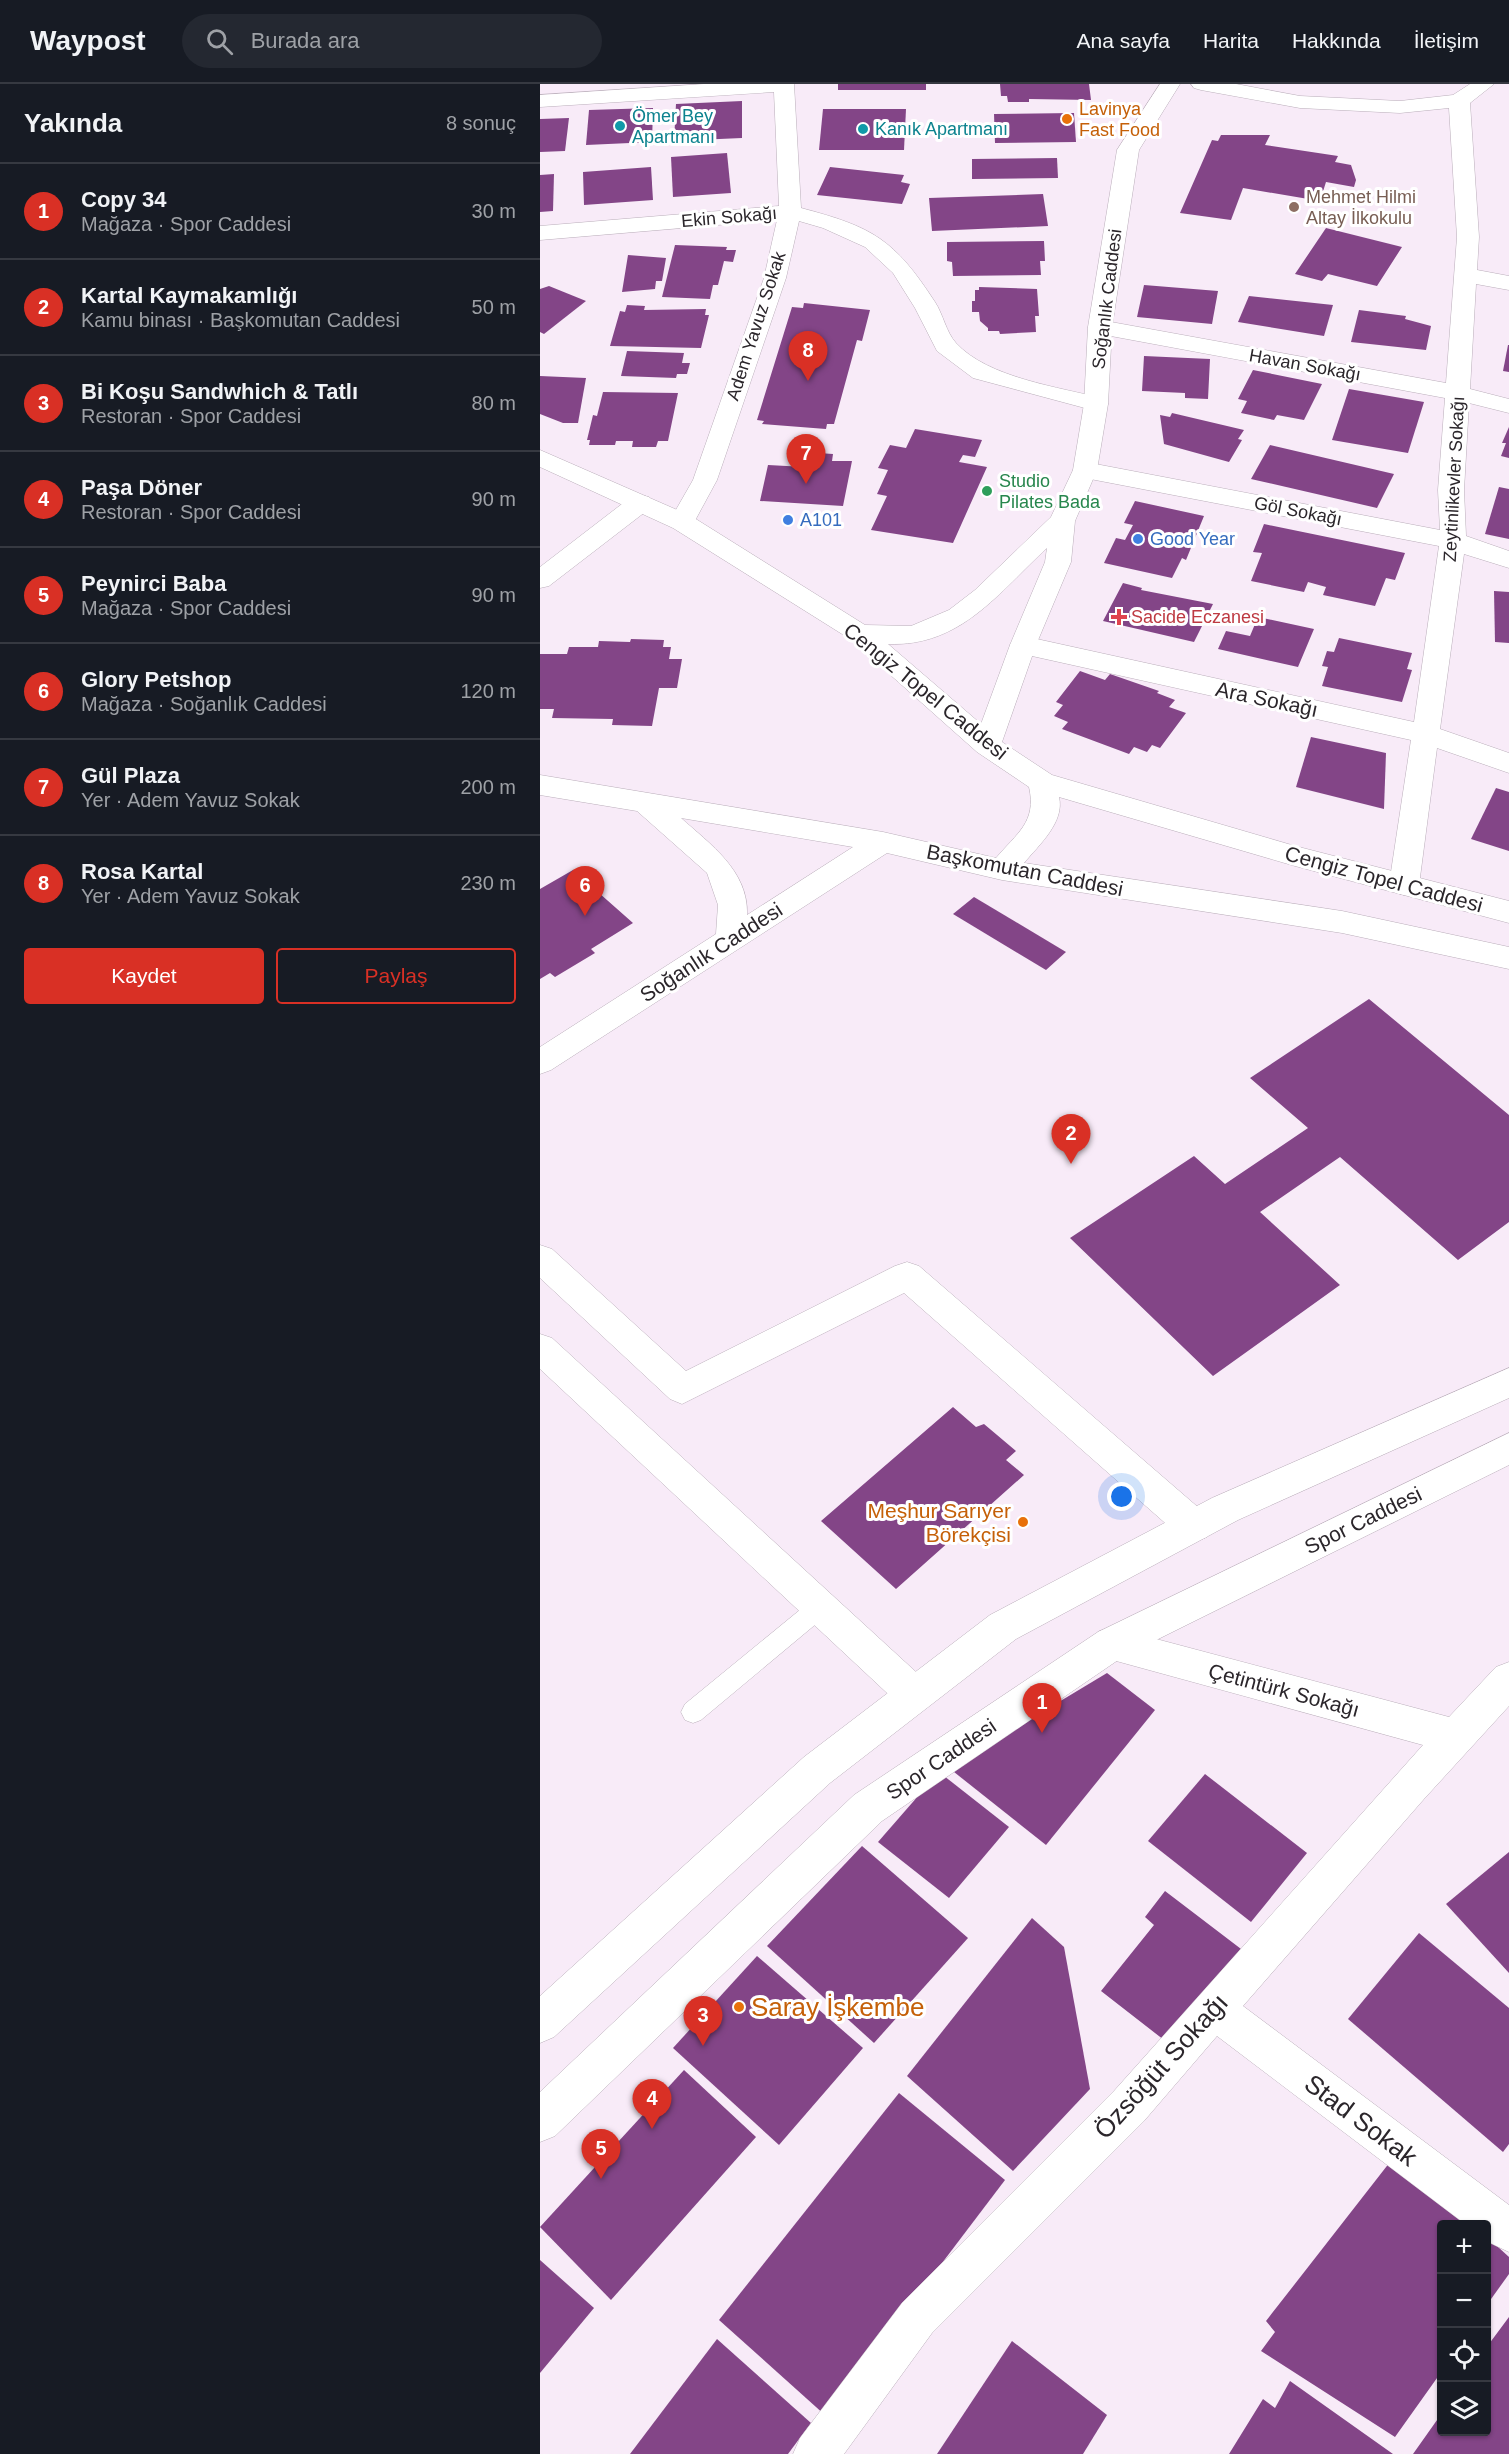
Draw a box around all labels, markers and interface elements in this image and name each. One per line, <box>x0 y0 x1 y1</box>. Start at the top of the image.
search box <box>182 14 602 68</box>
text: Waypost <box>30 25 146 56</box>
icon: search <box>203 25 236 58</box>
text: Burada ara <box>251 28 360 53</box>
text: Ana sayfa <box>1077 29 1170 52</box>
text: Harita <box>1203 29 1259 52</box>
text: Hakkında <box>1292 29 1381 52</box>
text: İletişim <box>1414 29 1479 52</box>
place label: Lavinya Fast Food <box>1079 99 1160 140</box>
place label: Ömer Bey Apartmanı <box>632 106 715 147</box>
text: Yakında <box>24 108 122 138</box>
text: 8 sonuç <box>446 112 516 134</box>
marker: Lavinya Fast Food <box>1060 112 1074 126</box>
marker: Ömer Bey Apartmanı <box>613 119 627 133</box>
place label: Kanık Apartmanı <box>875 119 1008 139</box>
marker: Kanık Apartmanı <box>856 122 870 136</box>
text: Copy 34 <box>81 187 167 212</box>
place label: Mehmet Hilmi Altay İlkokulu <box>1306 187 1416 228</box>
text: 1 <box>38 200 49 222</box>
text: 30 m <box>472 200 516 222</box>
marker: Mehmet Hilmi Altay İlkokulu <box>1287 200 1301 214</box>
street label: Ekin Sokağı <box>680 203 778 231</box>
text: Mağaza · Spor Caddesi <box>81 213 291 235</box>
street label: Soğanlık Caddesi <box>1088 228 1126 370</box>
street label: Adem Yavuz Sokak <box>722 248 790 403</box>
text: Kartal Kaymakamlığı <box>81 283 297 308</box>
text: 2 <box>38 296 49 318</box>
text: 50 m <box>472 296 516 318</box>
text: Kamu binası · Başkomutan Caddesi <box>81 309 400 331</box>
pin: 8 <box>788 332 828 381</box>
street label: Havan Sokağı <box>1248 345 1362 385</box>
text: Bi Koşu Sandwhich & Tatlı <box>81 379 358 404</box>
text: 3 <box>38 392 49 414</box>
text: 80 m <box>472 392 516 414</box>
street label: Zeytinlikevler Sokağı <box>1440 396 1468 562</box>
text: Restoran · Spor Caddesi <box>81 405 301 427</box>
pin: 7 <box>786 434 826 484</box>
place label: Studio Pilates Bada <box>999 471 1101 512</box>
text: Paşa Döner <box>81 475 202 500</box>
marker: Studio Pilates Bada <box>980 484 994 498</box>
text: 4 <box>38 488 49 510</box>
text: 90 m <box>472 488 516 510</box>
street label: Göl Sokağı <box>1252 493 1344 529</box>
text: Restoran · Spor Caddesi <box>81 501 301 523</box>
place label: A101 <box>800 510 842 530</box>
marker: A101 <box>781 513 795 527</box>
place label: Good Year <box>1150 529 1235 549</box>
marker: Good Year <box>1131 532 1145 546</box>
text: Peynirci Baba <box>81 571 227 596</box>
text: 5 <box>38 584 49 606</box>
text: 90 m <box>472 584 516 606</box>
text: Mağaza · Spor Caddesi <box>81 597 291 619</box>
place label: Sacide Eczanesi <box>1131 607 1264 627</box>
marker: Sacide Eczanesi <box>1112 610 1126 624</box>
street label: Cengiz Topel Caddesi <box>840 618 1012 764</box>
text: Glory Petshop <box>81 667 231 692</box>
street label: Ara Sokağı <box>1214 677 1320 721</box>
text: 6 <box>38 680 49 702</box>
text: 120 m <box>460 680 516 702</box>
text: Mağaza · Soğanlık Caddesi <box>81 693 327 715</box>
text: Gül Plaza <box>81 763 180 788</box>
text: 7 <box>38 776 49 798</box>
text: 200 m <box>460 776 516 798</box>
text: Yer · Adem Yavuz Sokak <box>81 789 300 811</box>
street label: Başkomutan Caddesi <box>925 840 1125 900</box>
street label: Cengiz Topel Caddesi <box>1283 842 1485 916</box>
text: Rosa Kartal <box>81 859 203 884</box>
pin: 6 <box>566 866 604 916</box>
text: 8 <box>38 872 49 894</box>
text: 230 m <box>460 872 516 894</box>
text: Yer · Adem Yavuz Sokak <box>81 885 300 907</box>
street label: Soğanlık Caddesi <box>636 898 786 1006</box>
button: Kaydet <box>24 948 264 1004</box>
button: Paylaş <box>276 948 516 1004</box>
pin: 2 <box>1052 1114 1090 1164</box>
your location <box>1107 1482 1136 1511</box>
street label: Spor Caddesi <box>1301 1482 1425 1558</box>
place label: Meşhur Sarıyer Börekçisi <box>867 1499 1011 1546</box>
marker: Meşhur Sarıyer Börekçisi <box>1016 1515 1030 1529</box>
street label: Çetintürk Sokağı <box>1206 1659 1362 1721</box>
pin: 1 <box>1022 1684 1062 1733</box>
street label: Spor Caddesi <box>882 1714 1000 1804</box>
street label: Özsöğüt Sokağı <box>1088 1987 1234 2145</box>
place label: Saray İşkembe <box>751 1992 924 2022</box>
pin: 3 <box>684 1996 722 2046</box>
marker: Saray İşkembe <box>732 2000 746 2014</box>
street label: Stad Sokak <box>1299 2068 1424 2173</box>
pin: 4 <box>632 2080 672 2129</box>
pin: 5 <box>582 2130 620 2179</box>
map controls <box>1437 2220 1491 2436</box>
button: + <box>1437 2220 1491 2274</box>
button: − <box>1437 2274 1491 2328</box>
button: locate <box>1437 2328 1491 2382</box>
button: layers <box>1437 2382 1491 2436</box>

